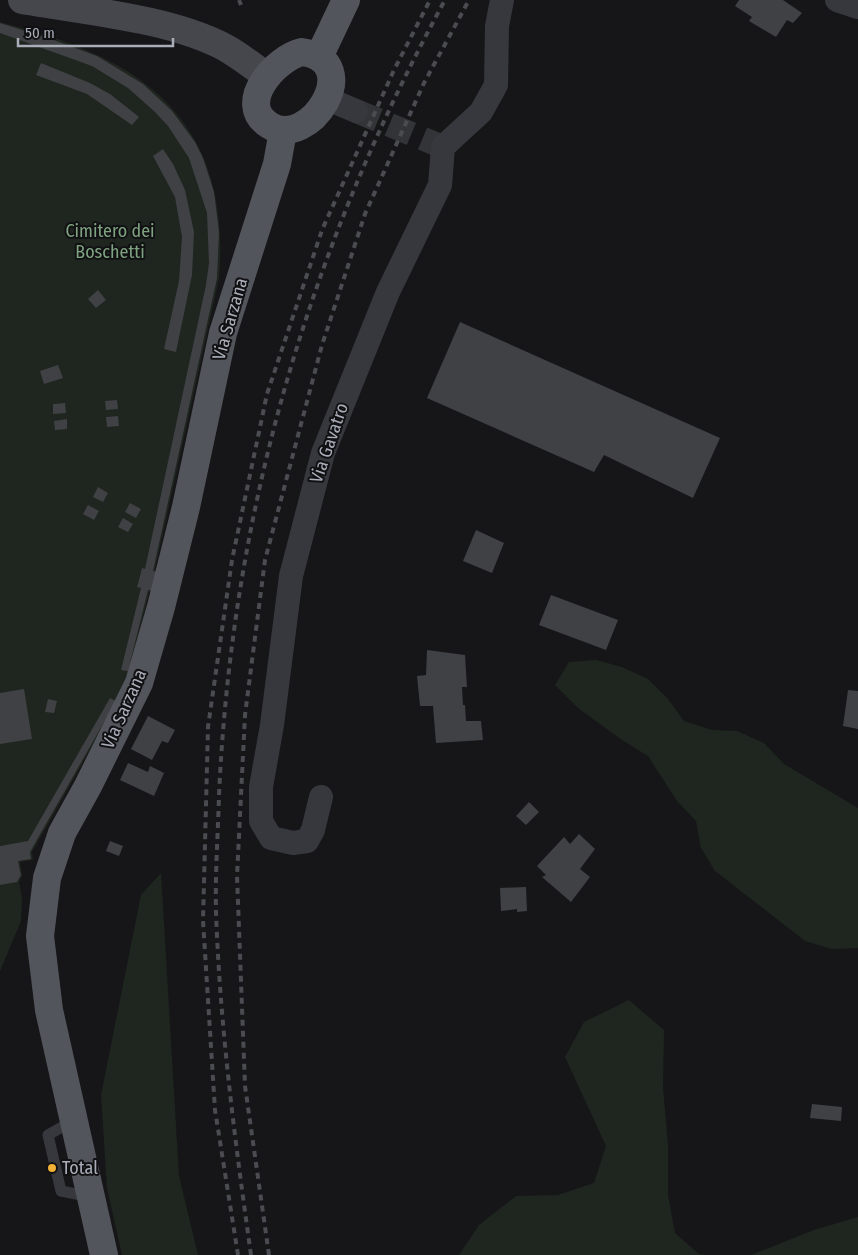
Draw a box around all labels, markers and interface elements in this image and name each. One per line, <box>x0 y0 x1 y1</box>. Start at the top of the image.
scale bar <box>18 15 172 47</box>
text: 50 m <box>25 24 55 42</box>
park label: Cimitero dei Boschetti <box>65 220 155 263</box>
street label: Via Sarzana <box>208 275 252 363</box>
street label: Via Gavatro <box>305 400 353 486</box>
street label: Via Sarzana <box>97 666 151 752</box>
place label: Total <box>62 1157 98 1179</box>
marker: Total <box>46 1162 58 1174</box>

